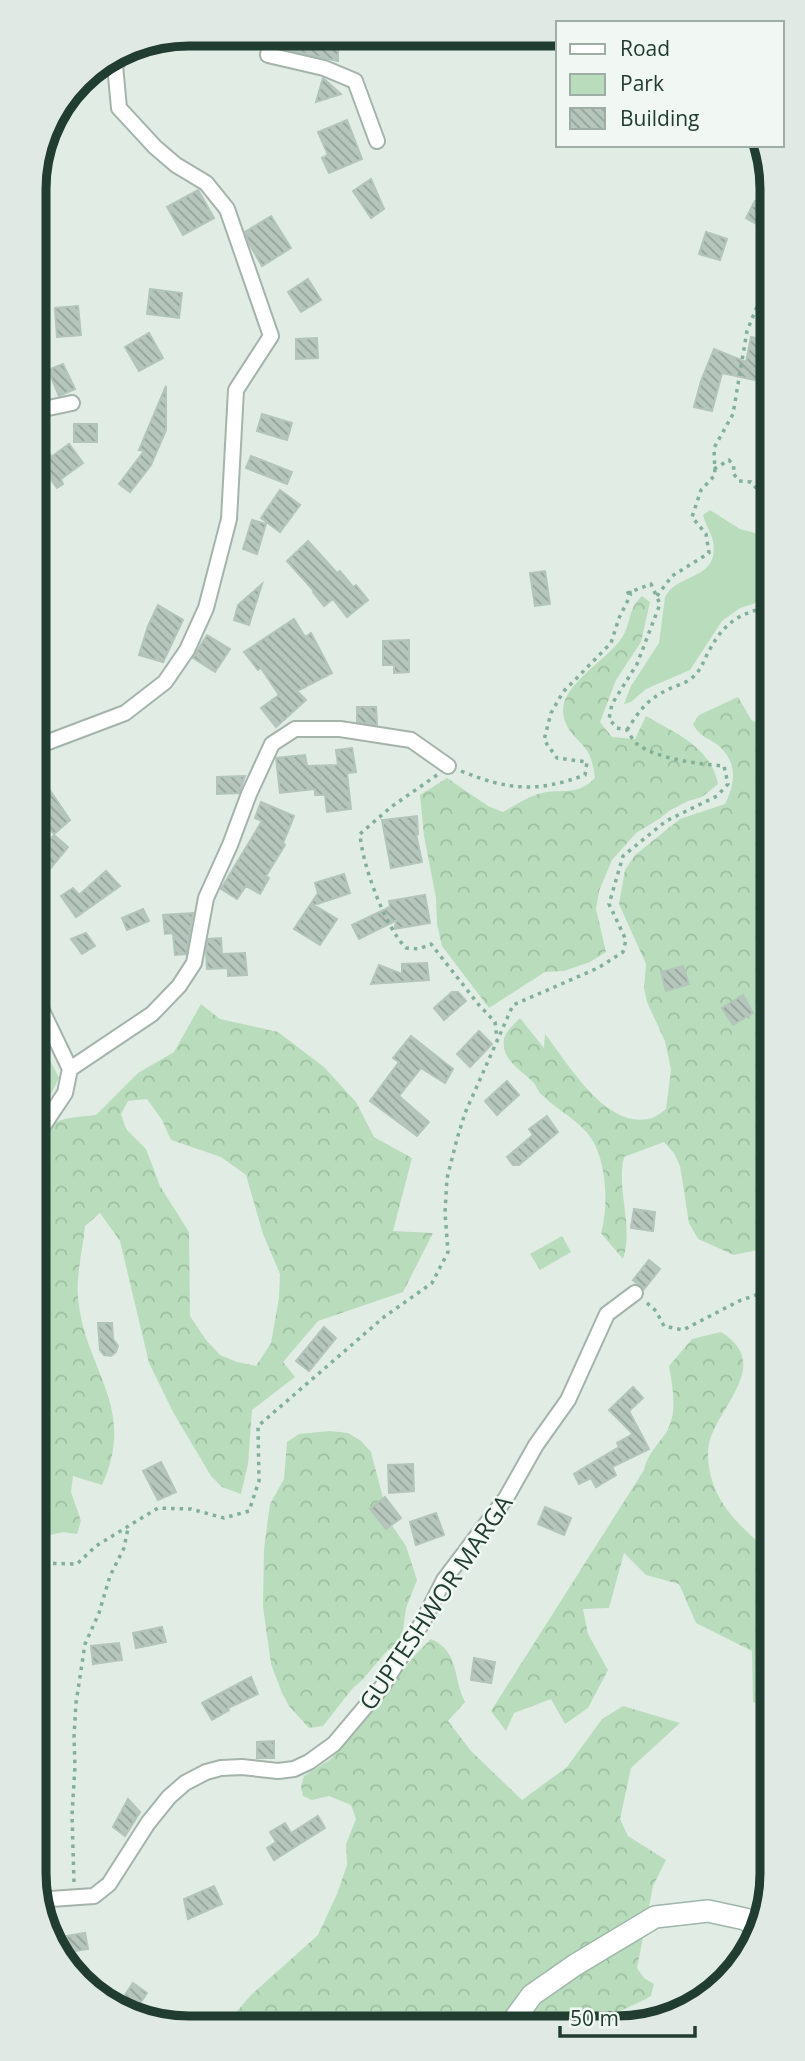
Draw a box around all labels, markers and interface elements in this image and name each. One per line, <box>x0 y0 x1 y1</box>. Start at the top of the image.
legend <box>556 21 784 147</box>
text: Road <box>620 34 670 62</box>
text: Park <box>620 69 664 97</box>
text: Building <box>620 104 699 132</box>
street label: GUPTESHWOR MARGA <box>351 1487 520 1716</box>
scale bar <box>560 1994 695 2038</box>
text: 50 m <box>570 2004 619 2032</box>

